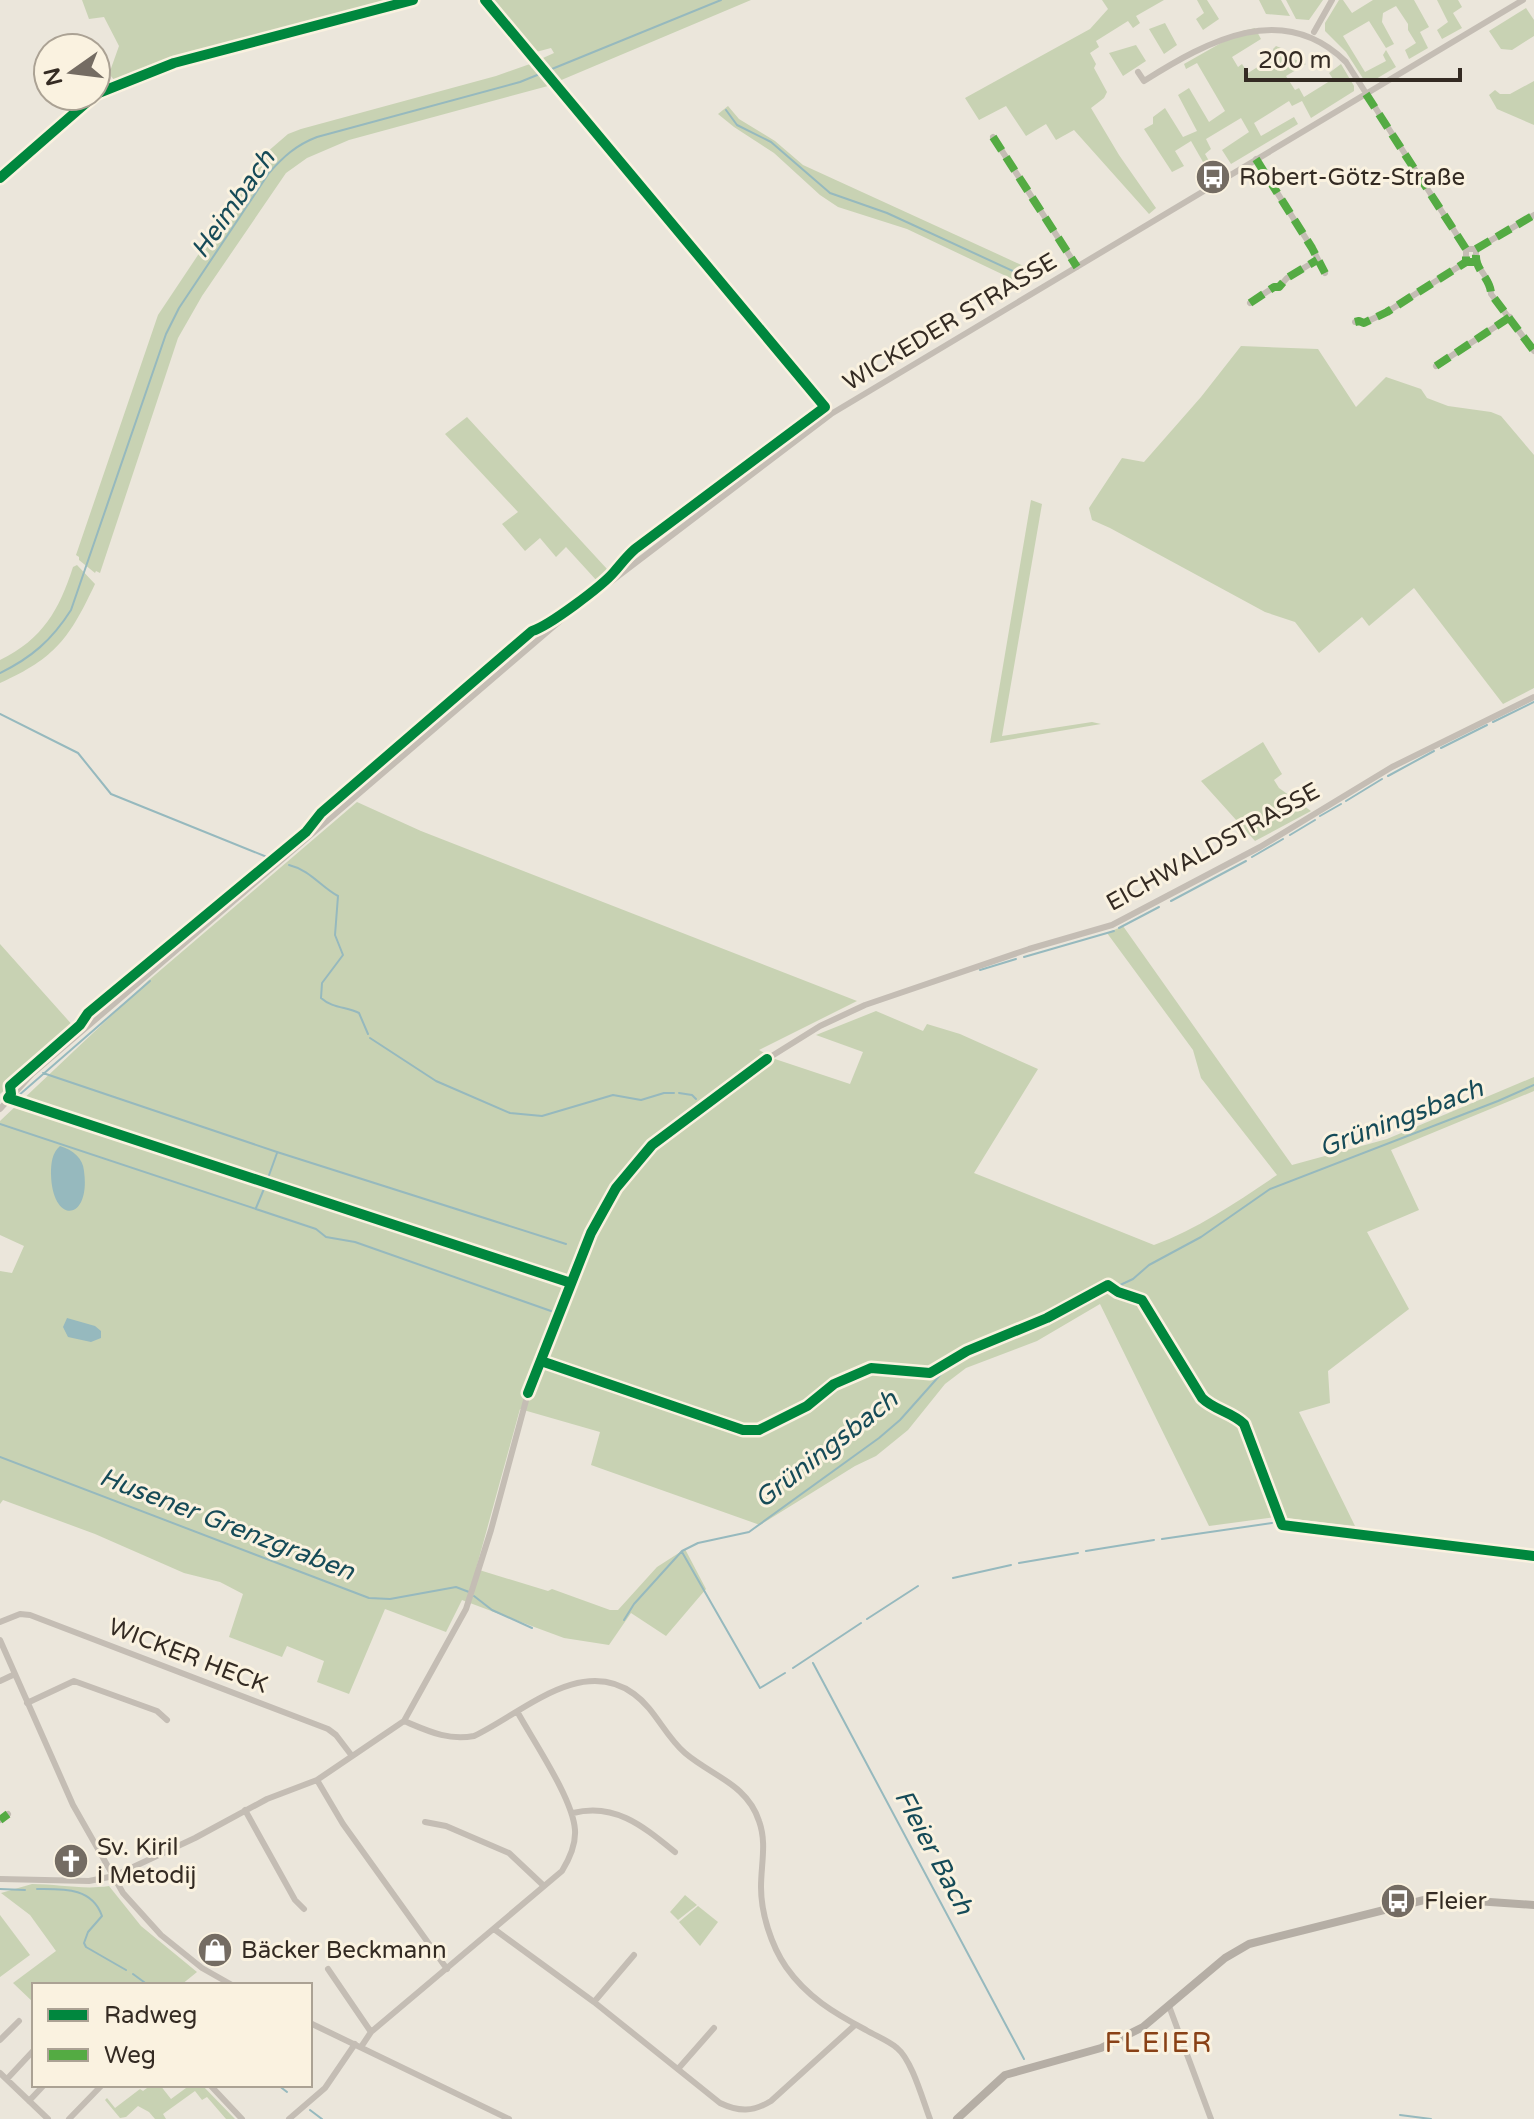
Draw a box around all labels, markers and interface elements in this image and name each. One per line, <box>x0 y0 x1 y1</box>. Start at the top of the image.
north arrow <box>32 32 112 112</box>
scale bar <box>1246 32 1460 82</box>
text: 200 m <box>1258 46 1332 75</box>
text: N <box>39 65 68 88</box>
water label: Heimbach <box>184 143 282 264</box>
bus stop icon: Robert-Götz-Straße <box>1194 158 1232 196</box>
place label: Robert-Götz-Straße <box>1239 163 1465 192</box>
street label: WICKEDER STRASSE <box>838 247 1062 397</box>
street label: EICHWALDSTRASSE <box>1101 776 1325 918</box>
water label: Grüningsbach <box>1315 1072 1488 1164</box>
water label: Grüningsbach <box>748 1383 905 1515</box>
water label: Husener Grenzgraben <box>95 1461 360 1587</box>
street label: WICKER HECK <box>104 1612 272 1700</box>
water label: Fleier Bach <box>888 1784 980 1921</box>
place label: Sv. Kiril i Metodij <box>97 1833 196 1890</box>
church icon: Sv. Kiril i Metodij <box>52 1842 90 1880</box>
bus stop icon: Fleier <box>1379 1882 1417 1920</box>
place label: Fleier <box>1424 1887 1488 1916</box>
shop icon: Bäcker Beckmann <box>196 1931 234 1969</box>
place label: Bäcker Beckmann <box>241 1936 447 1965</box>
legend <box>32 1983 312 2087</box>
text: Radweg <box>104 2001 197 2030</box>
district label: FLEIER <box>1105 2026 1213 2060</box>
text: Weg <box>104 2041 156 2070</box>

